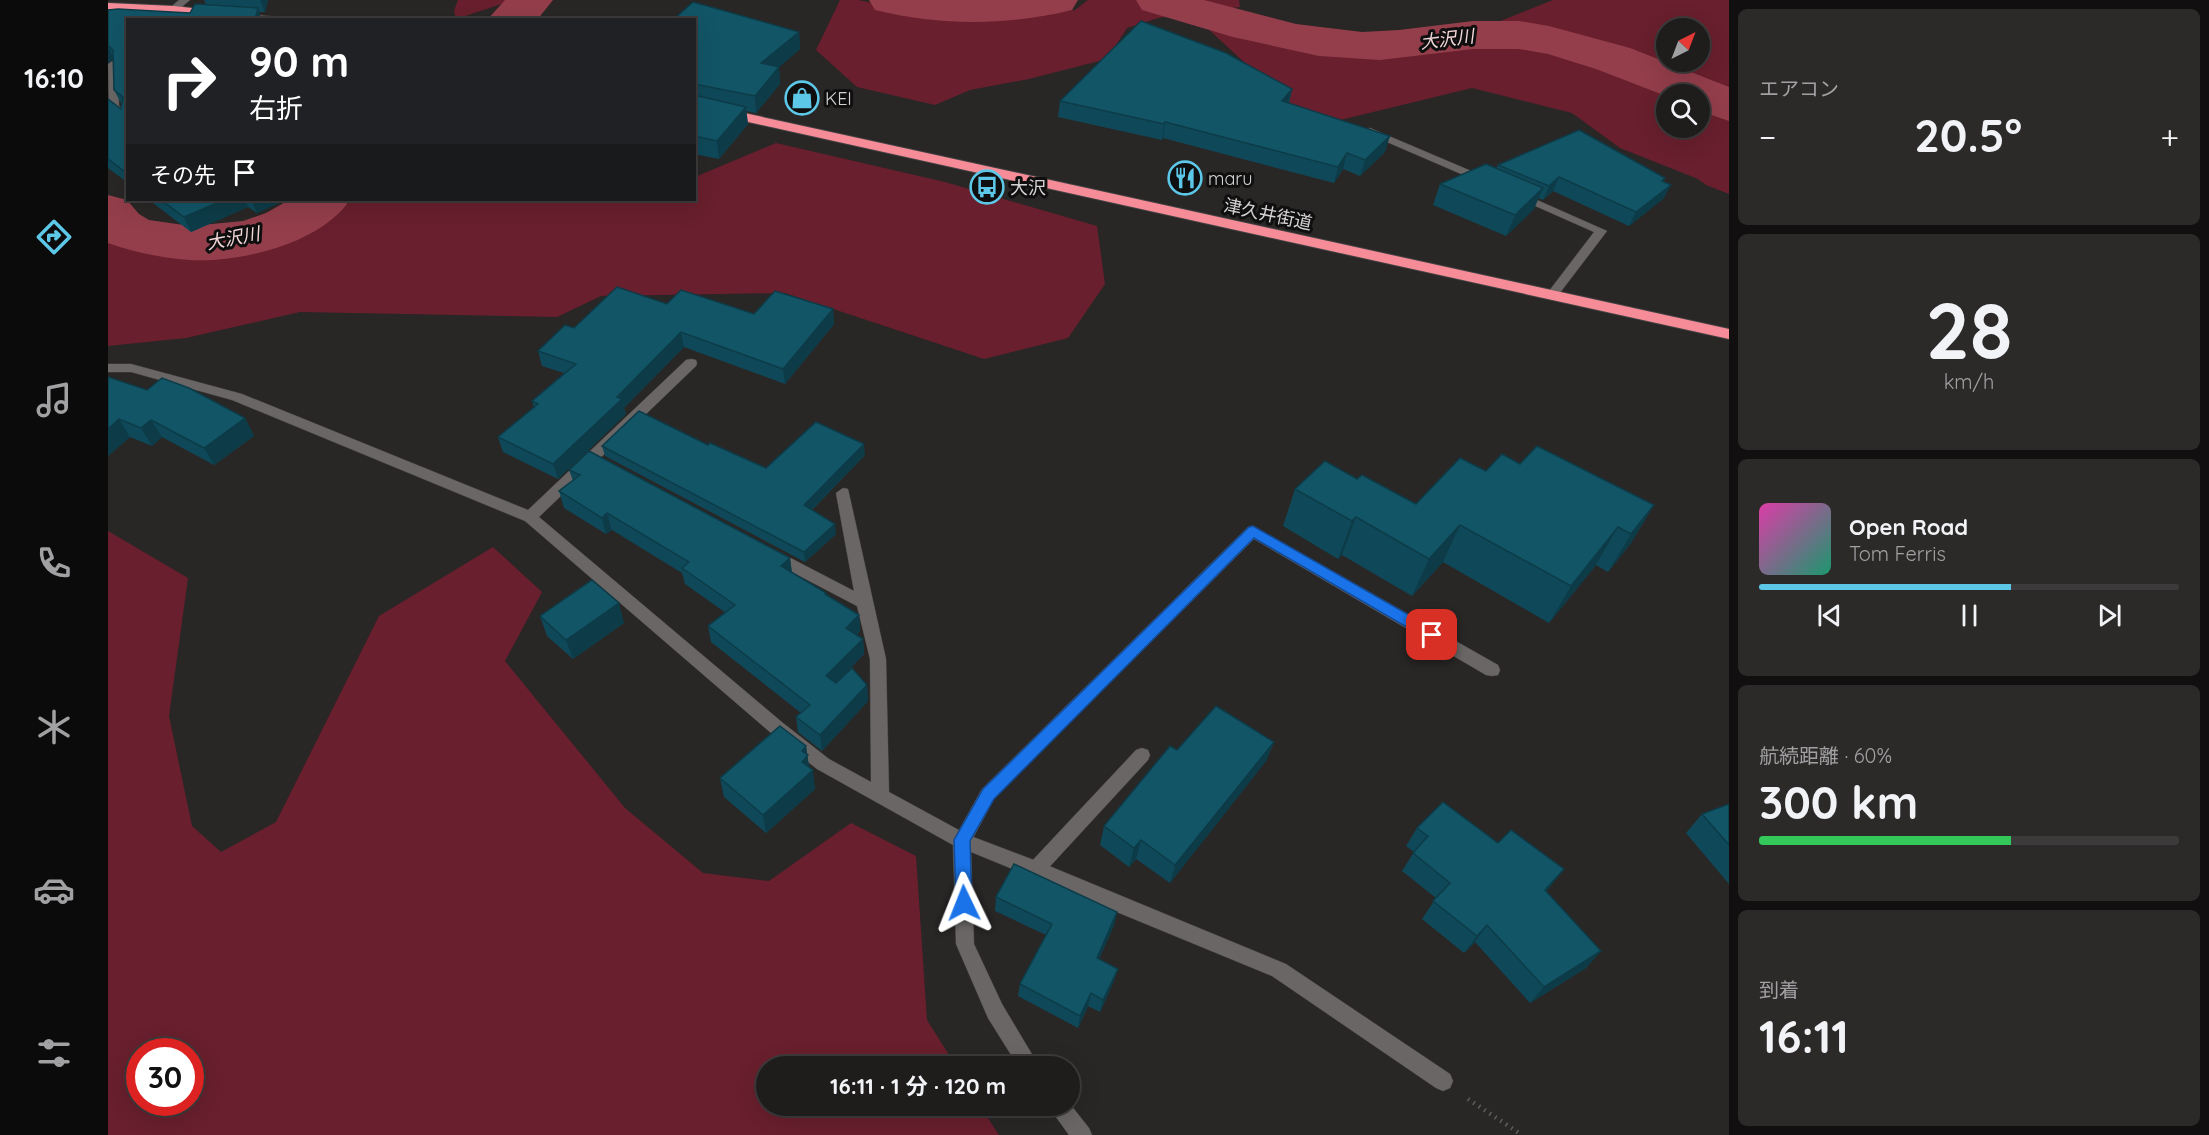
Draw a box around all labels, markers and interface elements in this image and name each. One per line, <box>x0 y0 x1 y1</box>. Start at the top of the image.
north arrow <box>1656 18 1710 72</box>
map controls <box>1656 18 1710 138</box>
water label: 大沢川 <box>1419 24 1477 54</box>
text: 90 m <box>249 35 349 88</box>
icon: right <box>150 42 228 120</box>
text: 16:10 <box>24 61 84 95</box>
text: エアコン <box>1759 76 1839 101</box>
shop icon: KEI <box>784 80 820 116</box>
button: search <box>1656 84 1710 138</box>
place label: KEI <box>825 87 852 110</box>
text: 右折 <box>249 91 303 125</box>
text: 20.5° <box>1914 107 2022 163</box>
text: − <box>1759 116 1776 157</box>
text: + <box>2160 116 2179 157</box>
icon: arrive <box>228 156 261 189</box>
restaurant icon: maru <box>1167 160 1203 196</box>
text: その先 <box>150 161 216 189</box>
place label: maru <box>1208 167 1253 190</box>
bus stop icon: 大沢 <box>969 169 1005 205</box>
place label: 大沢 <box>1010 176 1046 199</box>
street label: 津久井街道 <box>1222 193 1314 235</box>
icon: directions <box>33 216 75 258</box>
water label: 大沢川 <box>204 221 264 254</box>
text: 28 <box>1925 281 2013 379</box>
text: km/h <box>1944 369 1994 394</box>
icon: music <box>33 379 75 421</box>
text: Open Road <box>1849 513 1968 541</box>
text: Tom Ferris <box>1849 541 1946 566</box>
icon: phone <box>33 542 75 584</box>
icon: previous <box>1813 599 1846 632</box>
icon: pause <box>1953 599 1986 632</box>
icon: next <box>2093 599 2126 632</box>
pin <box>1406 609 1457 660</box>
icon: arrive <box>1415 618 1448 651</box>
icon: climate <box>33 706 75 748</box>
text: 航続距離 · 60% <box>1759 743 1892 768</box>
text: 300 km <box>1759 774 1918 830</box>
icon: car <box>33 869 75 911</box>
position arrow <box>932 871 996 935</box>
text: 到着 <box>1759 977 1799 1002</box>
text: 16:11 <box>1759 1008 1849 1064</box>
icon: filters <box>33 1032 75 1074</box>
speed limit sign: 30 <box>126 1038 204 1116</box>
text: 16:11 · 1 分 · 120 m <box>830 1072 1006 1100</box>

